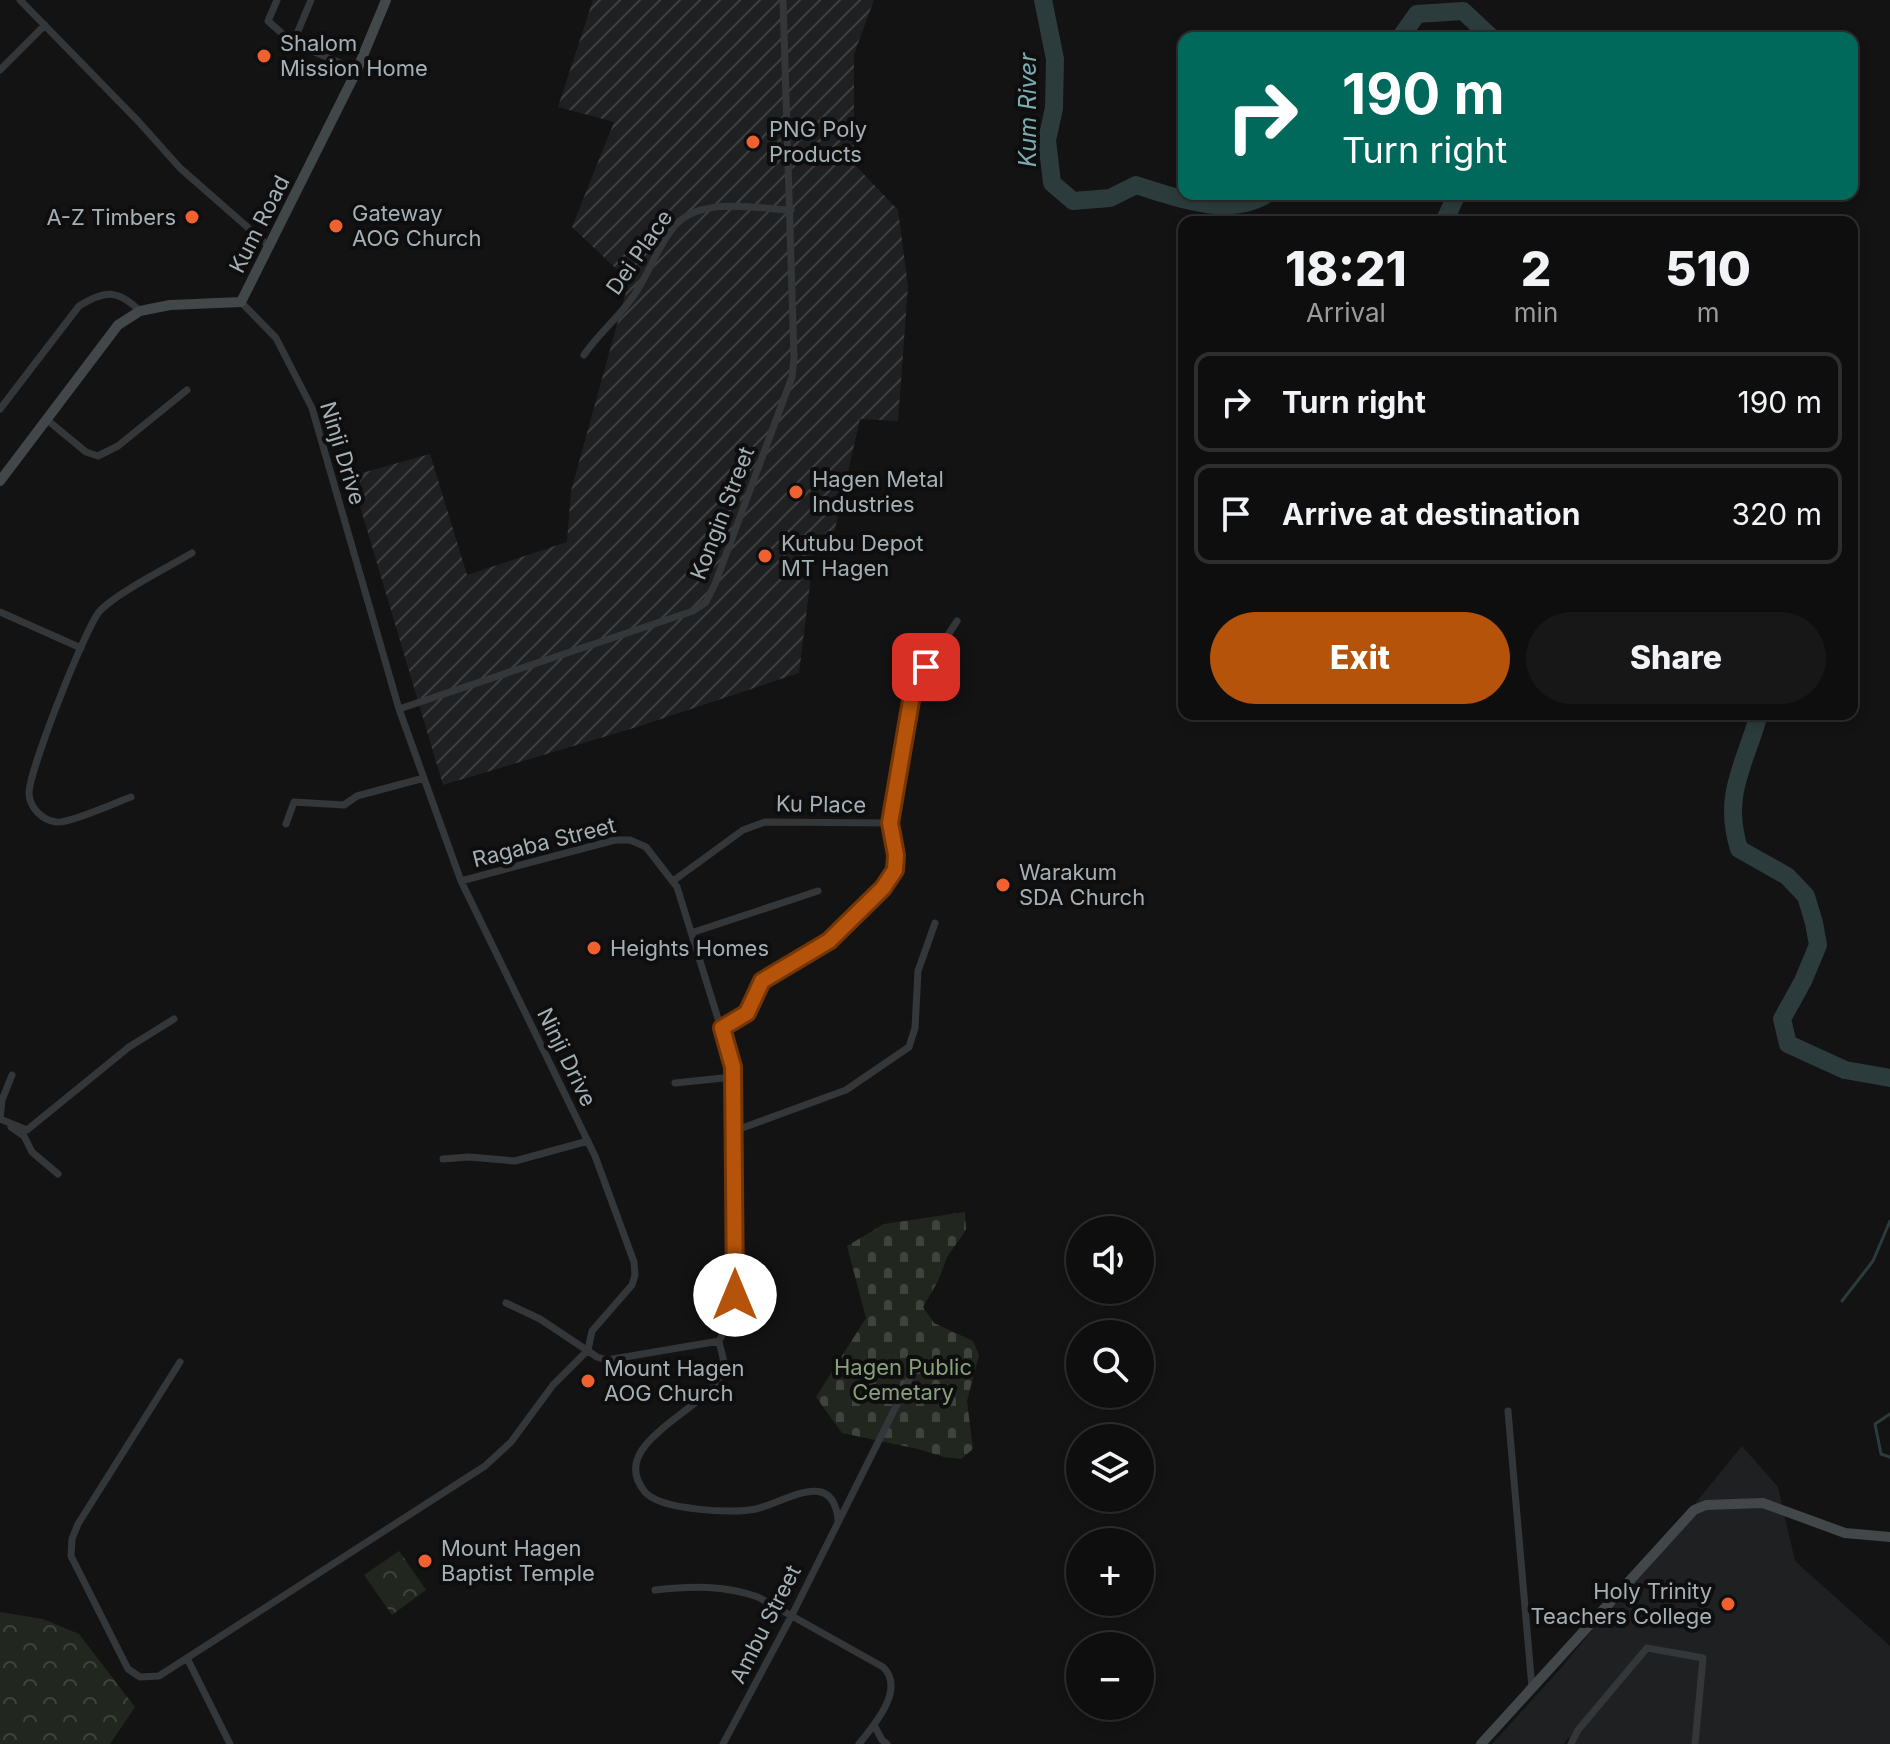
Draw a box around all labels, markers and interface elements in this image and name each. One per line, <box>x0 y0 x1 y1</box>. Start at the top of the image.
place label: Shalom Mission Home <box>280 30 428 81</box>
marker: Shalom Mission Home <box>255 47 273 65</box>
water label: Kum River <box>1013 52 1042 167</box>
text: 190 m <box>1342 60 1505 128</box>
icon: right <box>1210 64 1314 168</box>
place label: PNG Poly Products <box>769 116 867 167</box>
text: Turn right <box>1342 128 1507 172</box>
marker: PNG Poly Products <box>744 133 762 151</box>
street label: Kum Road <box>223 171 295 277</box>
place label: Gateway AOG Church <box>352 200 481 251</box>
place label: A-Z Timbers <box>46 204 176 230</box>
street label: Dei Place <box>600 205 678 299</box>
marker: A-Z Timbers <box>183 208 201 226</box>
marker: Gateway AOG Church <box>327 217 345 235</box>
text: 18:21 <box>1285 239 1407 298</box>
text: 2 <box>1521 239 1551 298</box>
text: 510 <box>1665 239 1751 298</box>
text: Arrival <box>1306 297 1386 328</box>
text: min <box>1514 297 1558 328</box>
text: m <box>1697 297 1720 328</box>
icon: right <box>1214 380 1258 424</box>
text: Turn right <box>1282 384 1426 420</box>
text: 190 m <box>1738 384 1822 420</box>
street label: Ninji Drive <box>315 398 371 508</box>
street label: Kongin Street <box>685 443 759 583</box>
place label: Hagen Metal Industries <box>812 466 944 517</box>
marker: Hagen Metal Industries <box>787 483 805 501</box>
icon: arrive <box>1214 492 1258 536</box>
text: Arrive at destination <box>1282 496 1580 532</box>
text: 320 m <box>1732 496 1822 532</box>
place label: Kutubu Depot MT Hagen <box>781 530 923 581</box>
marker: Kutubu Depot MT Hagen <box>756 547 774 565</box>
button: Exit <box>1210 612 1510 704</box>
button: Share <box>1526 612 1826 704</box>
pin <box>892 633 960 701</box>
icon: arrive <box>904 645 948 689</box>
street label: Ku Place <box>776 790 866 818</box>
street label: Ragaba Street <box>470 812 618 872</box>
place label: Warakum SDA Church <box>1019 859 1145 910</box>
marker: Warakum SDA Church <box>994 876 1012 894</box>
place label: Heights Homes <box>610 935 769 961</box>
marker: Heights Homes <box>585 939 603 957</box>
street label: Ninji Drive <box>532 1004 602 1110</box>
map controls <box>1066 1216 1154 1720</box>
button: sound <box>1066 1216 1154 1304</box>
position arrow <box>693 1253 777 1337</box>
button: search <box>1066 1320 1154 1408</box>
park label: Hagen Public Cemetary <box>834 1354 972 1405</box>
place label: Mount Hagen AOG Church <box>604 1355 744 1406</box>
marker: Mount Hagen AOG Church <box>579 1372 597 1390</box>
button: layers <box>1066 1424 1154 1512</box>
button: + <box>1066 1528 1154 1616</box>
place label: Mount Hagen Baptist Temple <box>441 1535 595 1586</box>
marker: Mount Hagen Baptist Temple <box>416 1552 434 1570</box>
street label: Ambu Street <box>724 1561 806 1687</box>
place label: Holy Trinity Teachers College <box>1531 1578 1712 1629</box>
marker: Holy Trinity Teachers College <box>1719 1595 1737 1613</box>
button: − <box>1066 1632 1154 1720</box>

